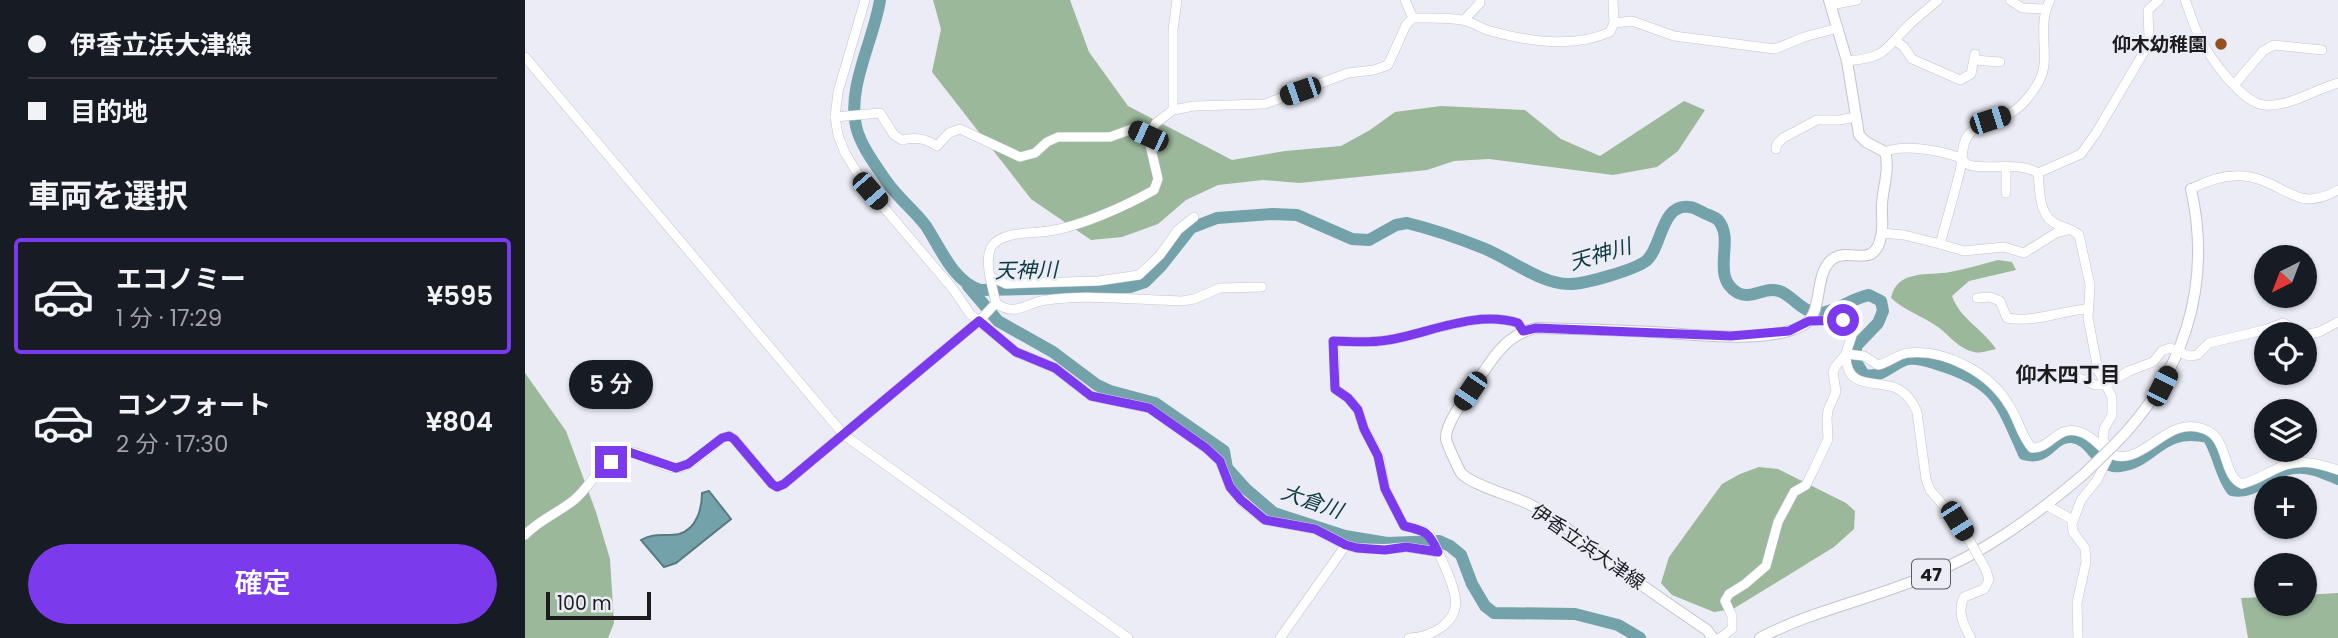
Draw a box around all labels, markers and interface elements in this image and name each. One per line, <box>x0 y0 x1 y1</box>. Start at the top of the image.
text: 伊香立浜大津線 <box>70 27 252 63</box>
place label: 仰木幼稚園 <box>2112 31 2207 58</box>
marker: 仰木幼稚園 <box>2213 36 2229 52</box>
car <box>1277 74 1324 108</box>
text: 目的地 <box>70 94 148 130</box>
car <box>1967 104 2014 136</box>
car <box>1125 118 1172 154</box>
car <box>849 168 892 214</box>
text: 車両を選択 <box>28 173 188 218</box>
water label: 天神川 <box>1566 231 1636 277</box>
north arrow <box>2254 245 2317 308</box>
map controls <box>2254 245 2317 616</box>
water label: 天神川 <box>994 255 1060 285</box>
text: エコノミー <box>116 261 246 297</box>
icon: car <box>32 265 95 328</box>
text: ¥595 <box>427 278 493 314</box>
text: 1 分 · 17:29 <box>116 302 222 334</box>
route start <box>1827 304 1859 336</box>
button: locate <box>2254 322 2317 385</box>
callout: 5 分 <box>569 360 653 410</box>
district label: 仰木四丁目 <box>2016 360 2121 389</box>
car <box>2144 363 2181 409</box>
text: 5 分 <box>589 368 633 400</box>
car <box>1450 368 1491 414</box>
text: コンフォート <box>116 387 271 423</box>
icon: car <box>32 391 95 454</box>
button: layers <box>2254 399 2317 462</box>
text: ¥804 <box>426 404 493 440</box>
text: 2 分 · 17:30 <box>116 428 228 460</box>
route end <box>595 446 627 478</box>
button: + <box>2254 476 2317 539</box>
water label: 大倉川 <box>1277 477 1348 526</box>
street label: 伊香立浜大津線 <box>1526 498 1650 596</box>
car <box>1937 498 1978 544</box>
button: 確定 <box>28 544 497 624</box>
button: − <box>2254 553 2317 616</box>
road number: 47 <box>1912 560 1950 588</box>
scale bar <box>546 589 651 621</box>
text: 100 m <box>557 590 612 617</box>

